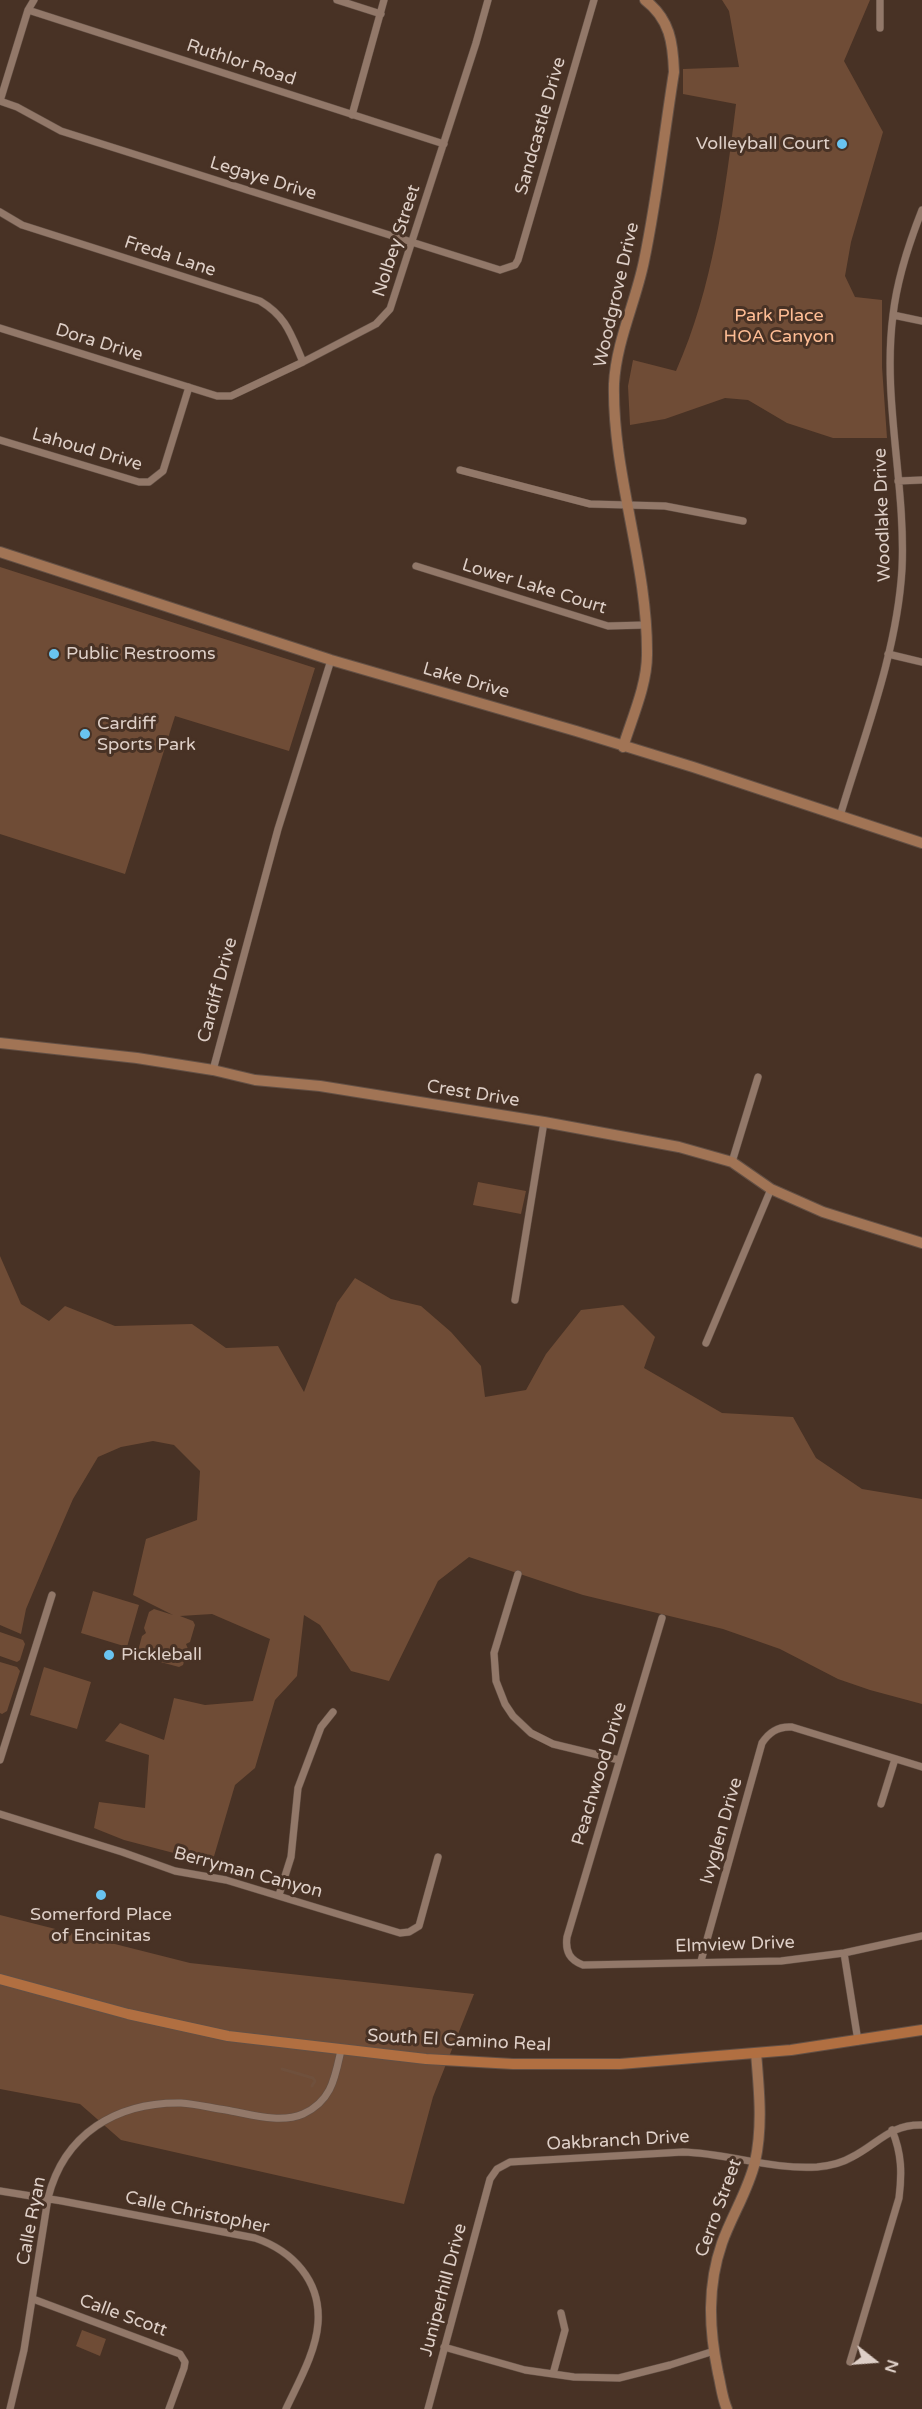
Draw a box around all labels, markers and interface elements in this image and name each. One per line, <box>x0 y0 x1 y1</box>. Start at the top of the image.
street label: Ruthlor Road <box>184 35 298 91</box>
street label: Sandcastle Drive <box>511 55 571 197</box>
place label: Volleyball Court <box>696 133 830 155</box>
marker: Volleyball Court <box>835 137 849 151</box>
street label: Legaye Drive <box>207 153 319 205</box>
street label: Nolbey Street <box>369 182 425 300</box>
street label: Woodgrove Drive <box>590 220 644 370</box>
street label: Freda Lane <box>121 232 219 282</box>
park label: Park Place HOA Canyon <box>724 305 834 348</box>
street label: Dora Drive <box>53 319 145 367</box>
street label: Lahoud Drive <box>29 424 145 476</box>
street label: Woodlake Drive <box>870 448 896 582</box>
street label: Lower Lake Court <box>459 555 609 619</box>
place label: Public Restrooms <box>66 643 216 665</box>
marker: Public Restrooms <box>47 647 61 661</box>
street label: Lake Drive <box>420 658 512 704</box>
place label: Cardiff Sports Park <box>97 713 196 756</box>
marker: Cardiff Sports Park <box>78 727 92 741</box>
street label: Cardiff Drive <box>194 935 242 1045</box>
street label: Crest Drive <box>425 1076 521 1112</box>
place label: Pickleball <box>121 1644 202 1666</box>
marker: Pickleball <box>102 1648 116 1662</box>
street label: Peachwood Drive <box>568 1700 632 1848</box>
street label: Ivyglen Drive <box>696 1775 748 1887</box>
street label: Berryman Canyon <box>171 1843 325 1903</box>
marker: Somerford Place of Encinitas <box>94 1888 108 1902</box>
place label: Somerford Place of Encinitas <box>30 1904 172 1946</box>
street label: Elmview Drive <box>675 1932 795 1958</box>
street label: South El Camino Real <box>367 2025 551 2057</box>
street label: Oakbranch Drive <box>546 2126 690 2156</box>
street label: Cerro Street <box>691 2156 747 2260</box>
street label: Calle Ryan <box>13 2175 51 2267</box>
street label: Calle Christopher <box>123 2187 271 2239</box>
street label: Juniperhill Drive <box>416 2221 472 2359</box>
street label: Calle Scott <box>76 2290 170 2342</box>
north arrow <box>844 2331 904 2391</box>
text: N <box>880 2357 903 2375</box>

